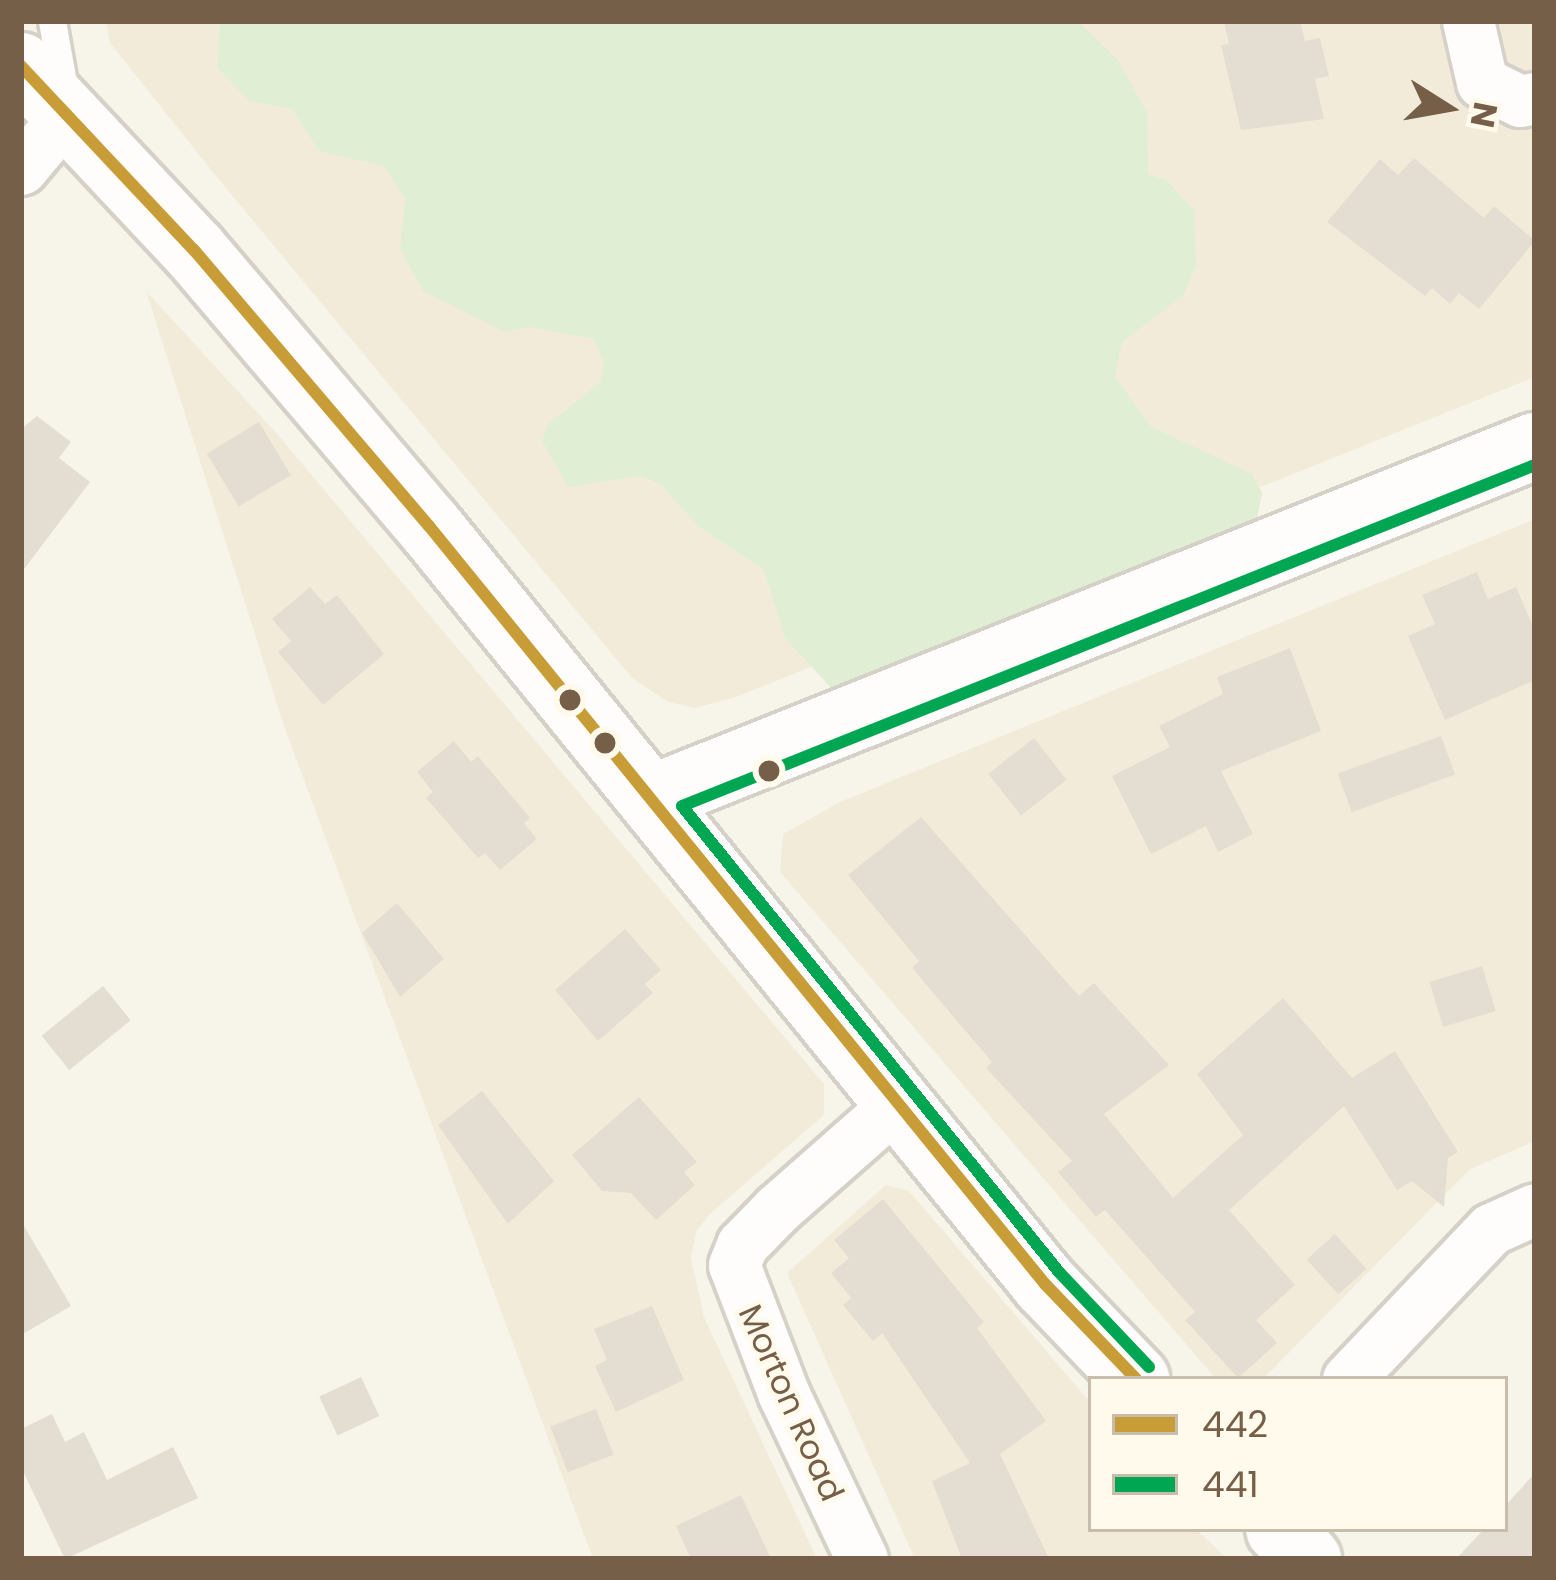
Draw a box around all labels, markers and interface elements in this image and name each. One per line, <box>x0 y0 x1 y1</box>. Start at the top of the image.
north arrow <box>1388 48 1508 168</box>
text: N <box>1458 98 1509 132</box>
unlabelled marker <box>559 689 581 711</box>
unlabelled marker <box>594 732 616 754</box>
unlabelled marker <box>758 760 780 782</box>
street label: Morton Road <box>730 1299 852 1507</box>
legend <box>1088 1376 1508 1532</box>
text: 442 <box>1202 1399 1268 1450</box>
text: 441 <box>1202 1459 1259 1510</box>

